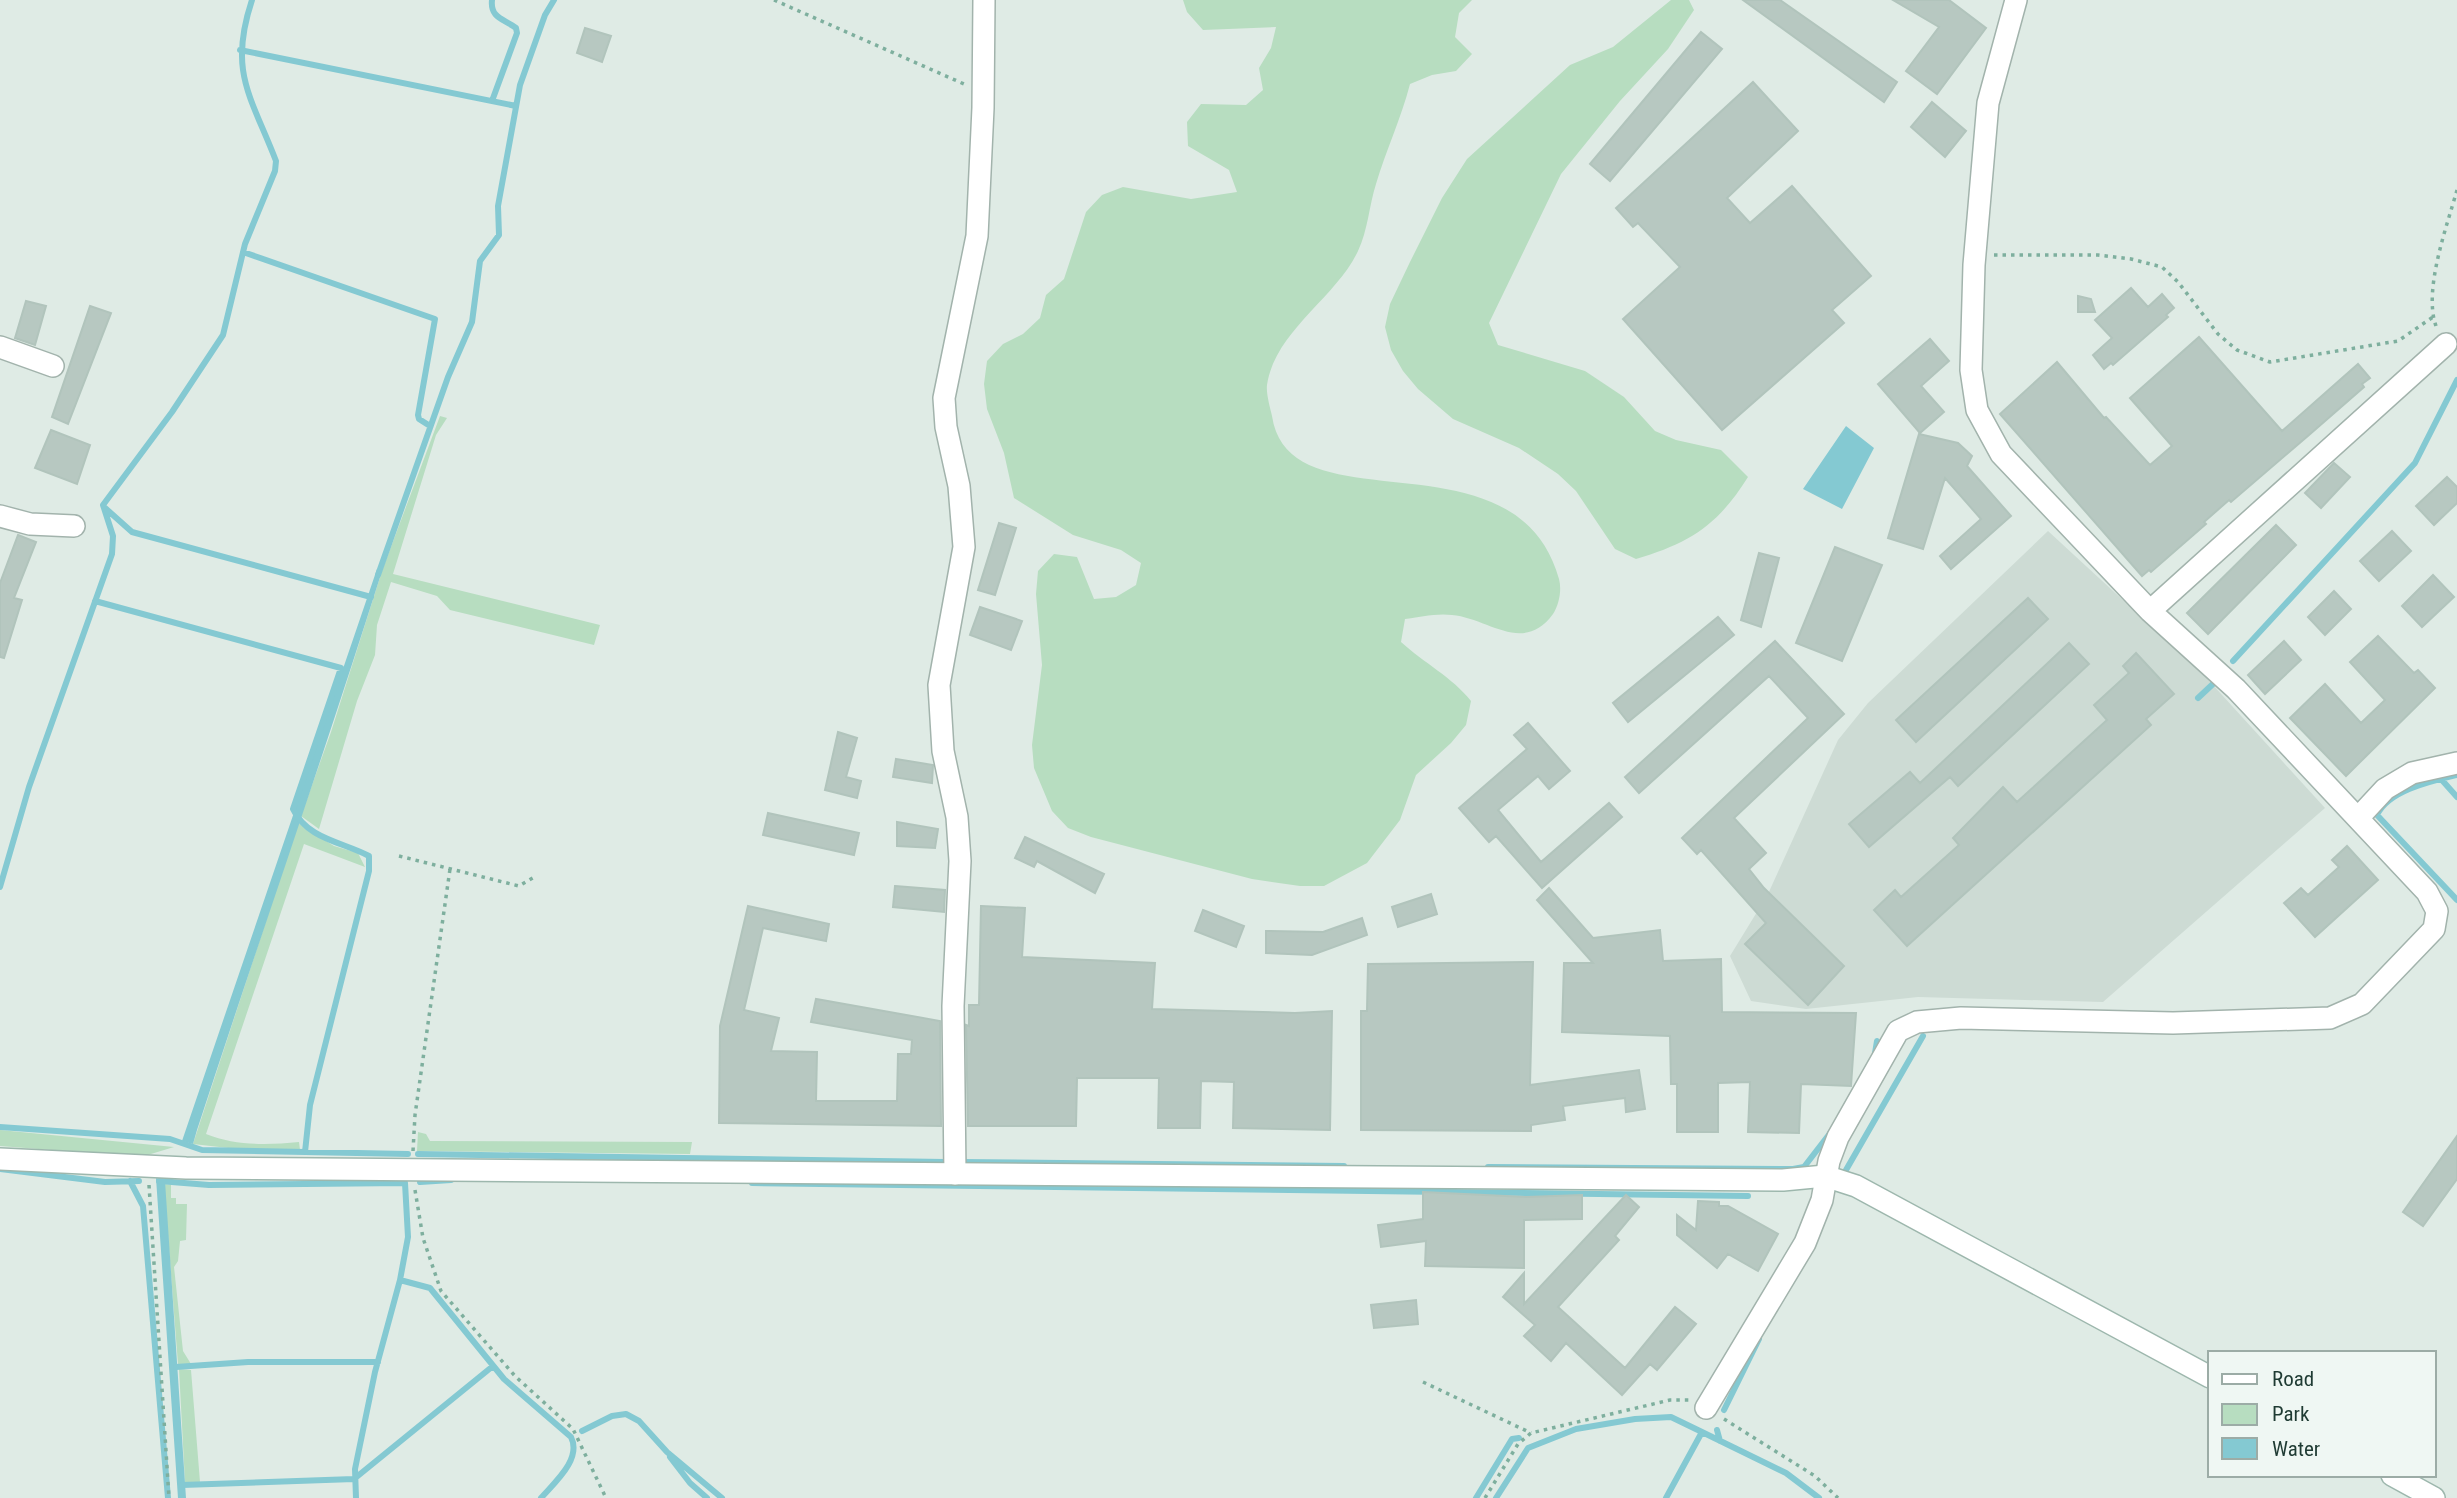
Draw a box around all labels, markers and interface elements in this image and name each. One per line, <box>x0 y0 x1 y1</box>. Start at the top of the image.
legend <box>2208 1351 2436 1477</box>
text: Road <box>2272 1367 2314 1391</box>
text: Park <box>2272 1402 2310 1426</box>
text: Water <box>2272 1437 2320 1461</box>

